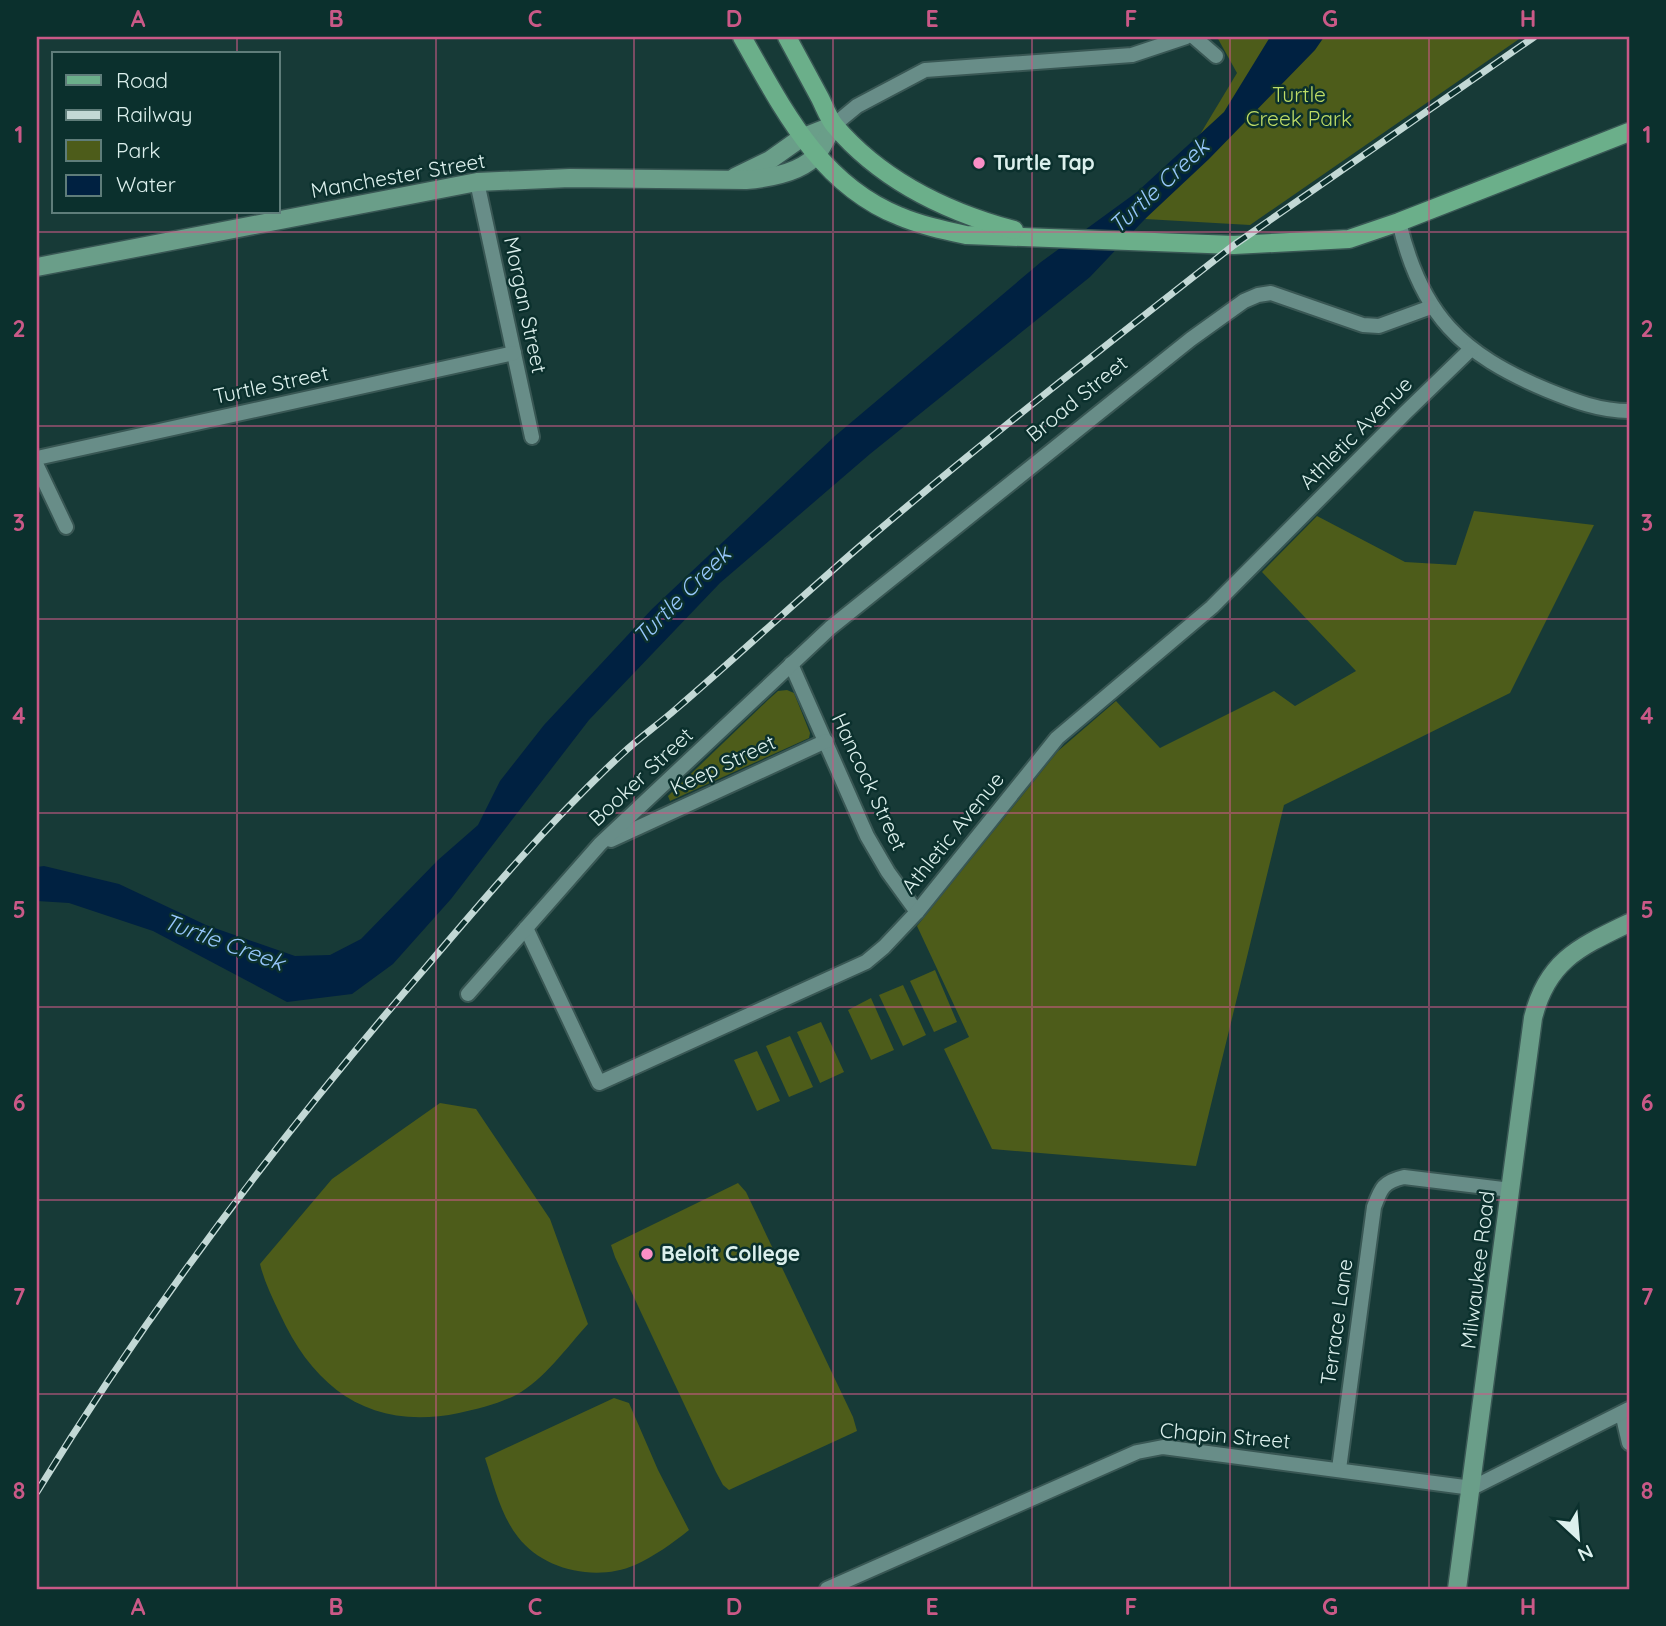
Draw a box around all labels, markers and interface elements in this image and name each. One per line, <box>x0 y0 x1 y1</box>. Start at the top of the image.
text: A <box>131 4 146 33</box>
text: B <box>328 4 344 33</box>
text: C <box>528 4 542 33</box>
text: D <box>726 4 742 33</box>
text: E <box>925 4 939 33</box>
text: F <box>1125 4 1137 33</box>
text: G <box>1322 4 1338 33</box>
text: H <box>1520 4 1536 33</box>
legend <box>52 52 280 214</box>
text: Road <box>116 67 168 93</box>
park label: Turtle Creek Park <box>1246 81 1352 131</box>
text: Railway <box>116 101 192 127</box>
text: 1 <box>15 120 23 149</box>
text: 1 <box>1643 120 1651 149</box>
water label: Turtle Creek <box>1102 131 1216 240</box>
text: Park <box>116 137 160 163</box>
street label: Manchester Street <box>308 147 487 203</box>
place label: Turtle Tap <box>993 149 1095 175</box>
marker: Turtle Tap <box>971 155 987 171</box>
text: Water <box>116 171 176 197</box>
street label: Morgan Street <box>499 234 553 375</box>
text: 2 <box>12 314 26 343</box>
text: 2 <box>1640 314 1654 343</box>
street label: Broad Street <box>1021 350 1132 447</box>
street label: Turtle Street <box>211 359 331 409</box>
street label: Athletic Avenue <box>1293 370 1417 494</box>
text: 3 <box>13 508 25 537</box>
text: 3 <box>1641 508 1653 537</box>
water label: Turtle Creek <box>627 538 738 650</box>
text: 4 <box>12 701 26 730</box>
text: 4 <box>1640 701 1654 730</box>
street label: Hancock Street <box>827 709 913 854</box>
street label: Booker Street <box>583 721 698 831</box>
street label: Keep Street <box>666 728 779 800</box>
street label: Athletic Avenue <box>895 766 1009 898</box>
text: 5 <box>12 895 26 924</box>
text: 5 <box>1640 895 1654 924</box>
water label: Turtle Creek <box>160 906 290 977</box>
text: 6 <box>13 1088 25 1117</box>
text: 6 <box>1641 1088 1653 1117</box>
street label: Milwaukee Road <box>1454 1189 1500 1350</box>
place label: Beloit College <box>661 1240 800 1266</box>
marker: Beloit College <box>639 1246 655 1262</box>
street label: Terrace Lane <box>1314 1257 1358 1387</box>
text: 7 <box>13 1282 26 1311</box>
text: 7 <box>1641 1282 1654 1311</box>
street label: Chapin Street <box>1159 1416 1291 1454</box>
text: 8 <box>13 1476 25 1505</box>
text: 8 <box>1641 1476 1653 1505</box>
north arrow <box>1544 1504 1614 1574</box>
text: N <box>1574 1539 1597 1567</box>
text: A <box>131 1592 146 1621</box>
text: B <box>328 1592 344 1621</box>
text: C <box>528 1592 542 1621</box>
text: D <box>726 1592 742 1621</box>
text: E <box>925 1592 939 1621</box>
text: F <box>1125 1592 1137 1621</box>
text: G <box>1322 1592 1338 1621</box>
text: H <box>1520 1592 1536 1621</box>

